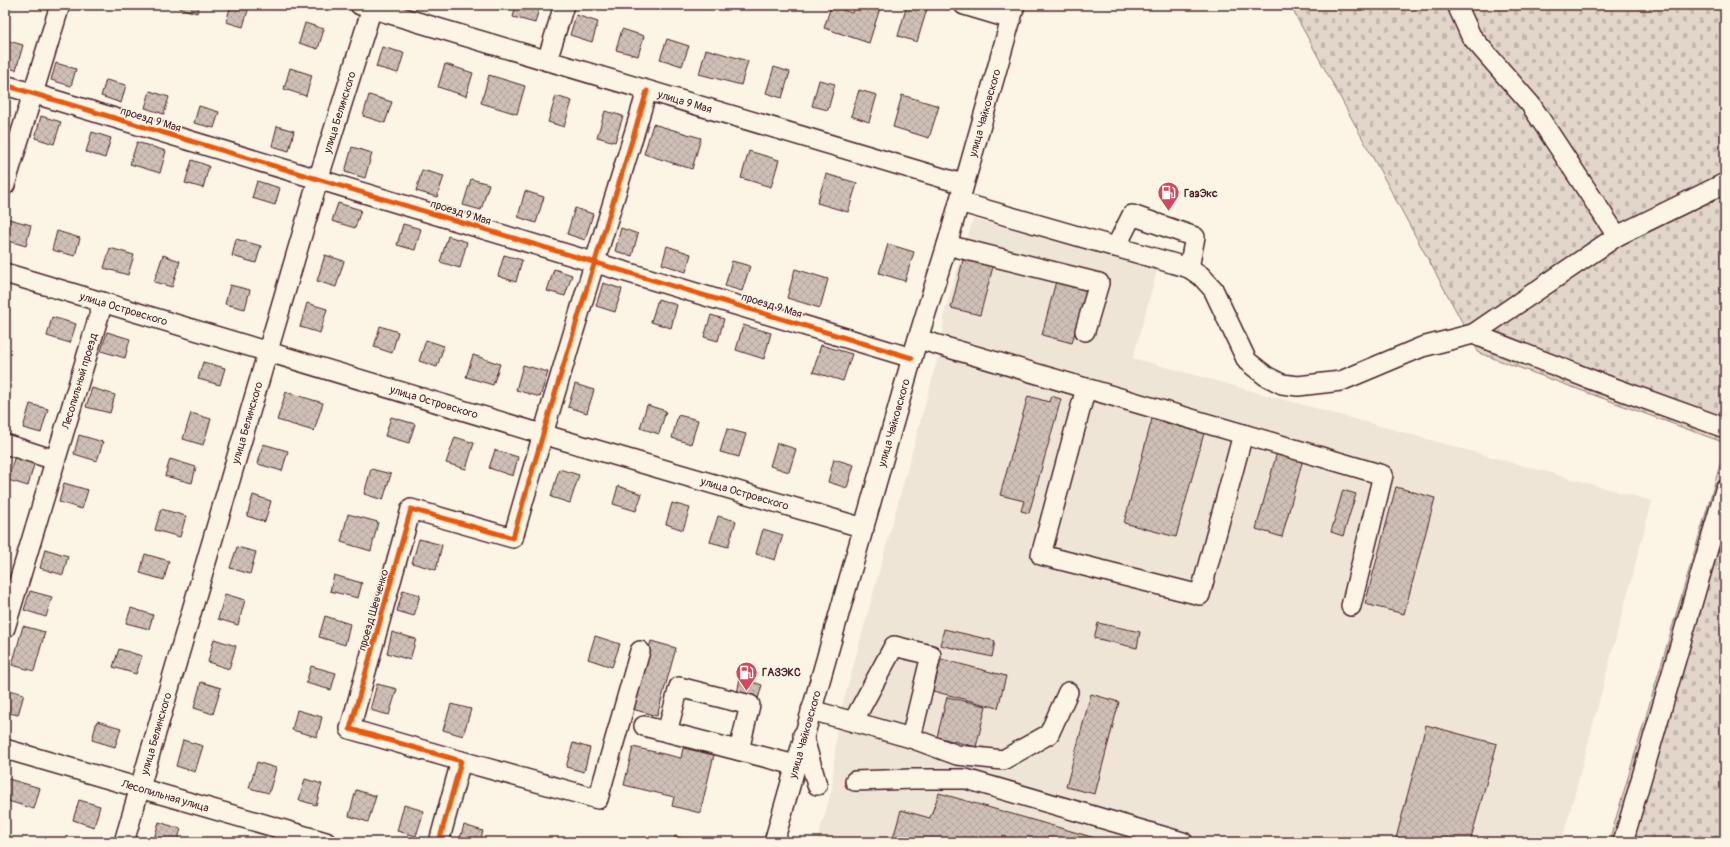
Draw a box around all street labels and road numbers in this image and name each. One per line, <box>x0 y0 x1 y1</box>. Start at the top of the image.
street label: улица Чайковского <box>966 67 1004 159</box>
street label: улица Белинского <box>321 70 359 156</box>
street label: улица 9 Мая <box>655 87 714 116</box>
street label: проезд 9 Мая <box>119 104 183 135</box>
street label: проезд 9 Мая <box>429 197 493 228</box>
street label: улица Островского <box>77 289 169 328</box>
street label: проезд 9 Мая <box>740 290 804 321</box>
street label: Лесопильный проезд <box>59 331 100 431</box>
street label: улица Чайковского <box>875 377 913 469</box>
street label: улица Белинского <box>229 380 266 466</box>
street label: улица Островского <box>388 383 480 421</box>
street label: улица Островского <box>698 474 790 513</box>
street label: проезд Шевченко <box>356 568 391 652</box>
street label: улица Чайковского <box>786 689 824 781</box>
street label: улица Белинского <box>138 691 174 777</box>
street label: Лесопильная улица <box>119 777 211 815</box>

